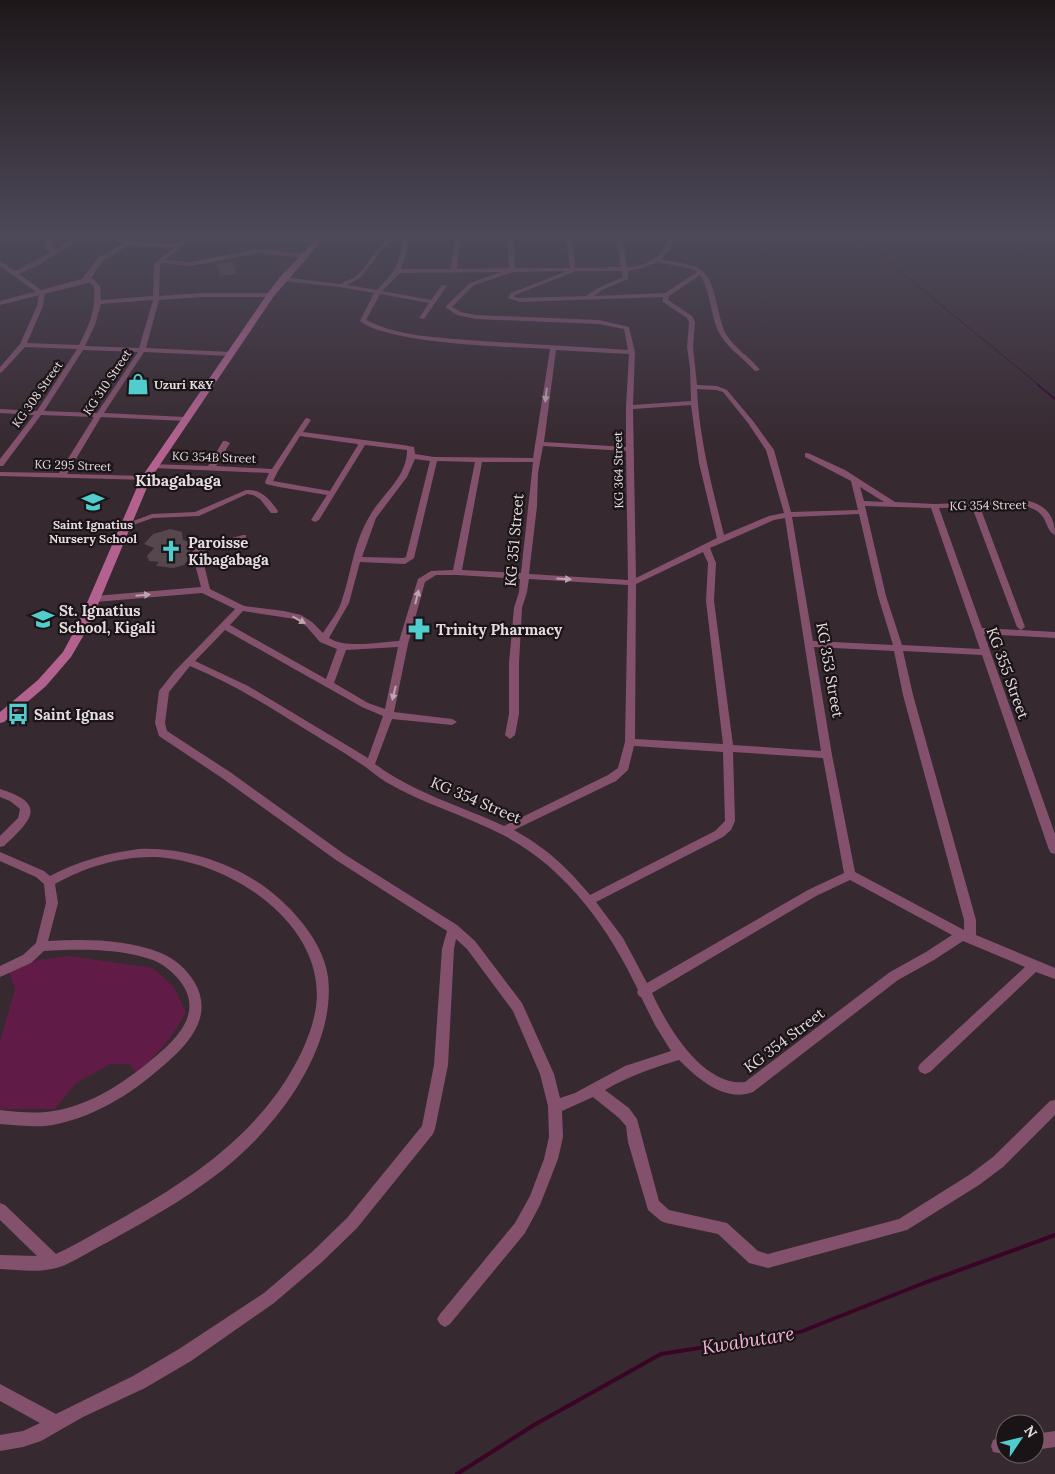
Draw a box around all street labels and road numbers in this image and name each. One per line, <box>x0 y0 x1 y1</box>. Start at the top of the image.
street label: KG 310 Street <box>80 346 135 418</box>
street label: KG 308 Street <box>8 357 66 430</box>
street label: KG 364 Street <box>610 431 626 509</box>
street label: KG 354B Street <box>172 448 257 466</box>
street label: KG 295 Street <box>34 456 112 474</box>
street label: KG 351 Street <box>500 492 528 587</box>
street label: KG 354 Street <box>949 497 1027 513</box>
street label: KG 353 Street <box>812 621 848 719</box>
street label: KG 355 Street <box>983 625 1033 722</box>
street label: KG 354 Street <box>428 772 524 828</box>
street label: KG 354 Street <box>740 1003 828 1077</box>

